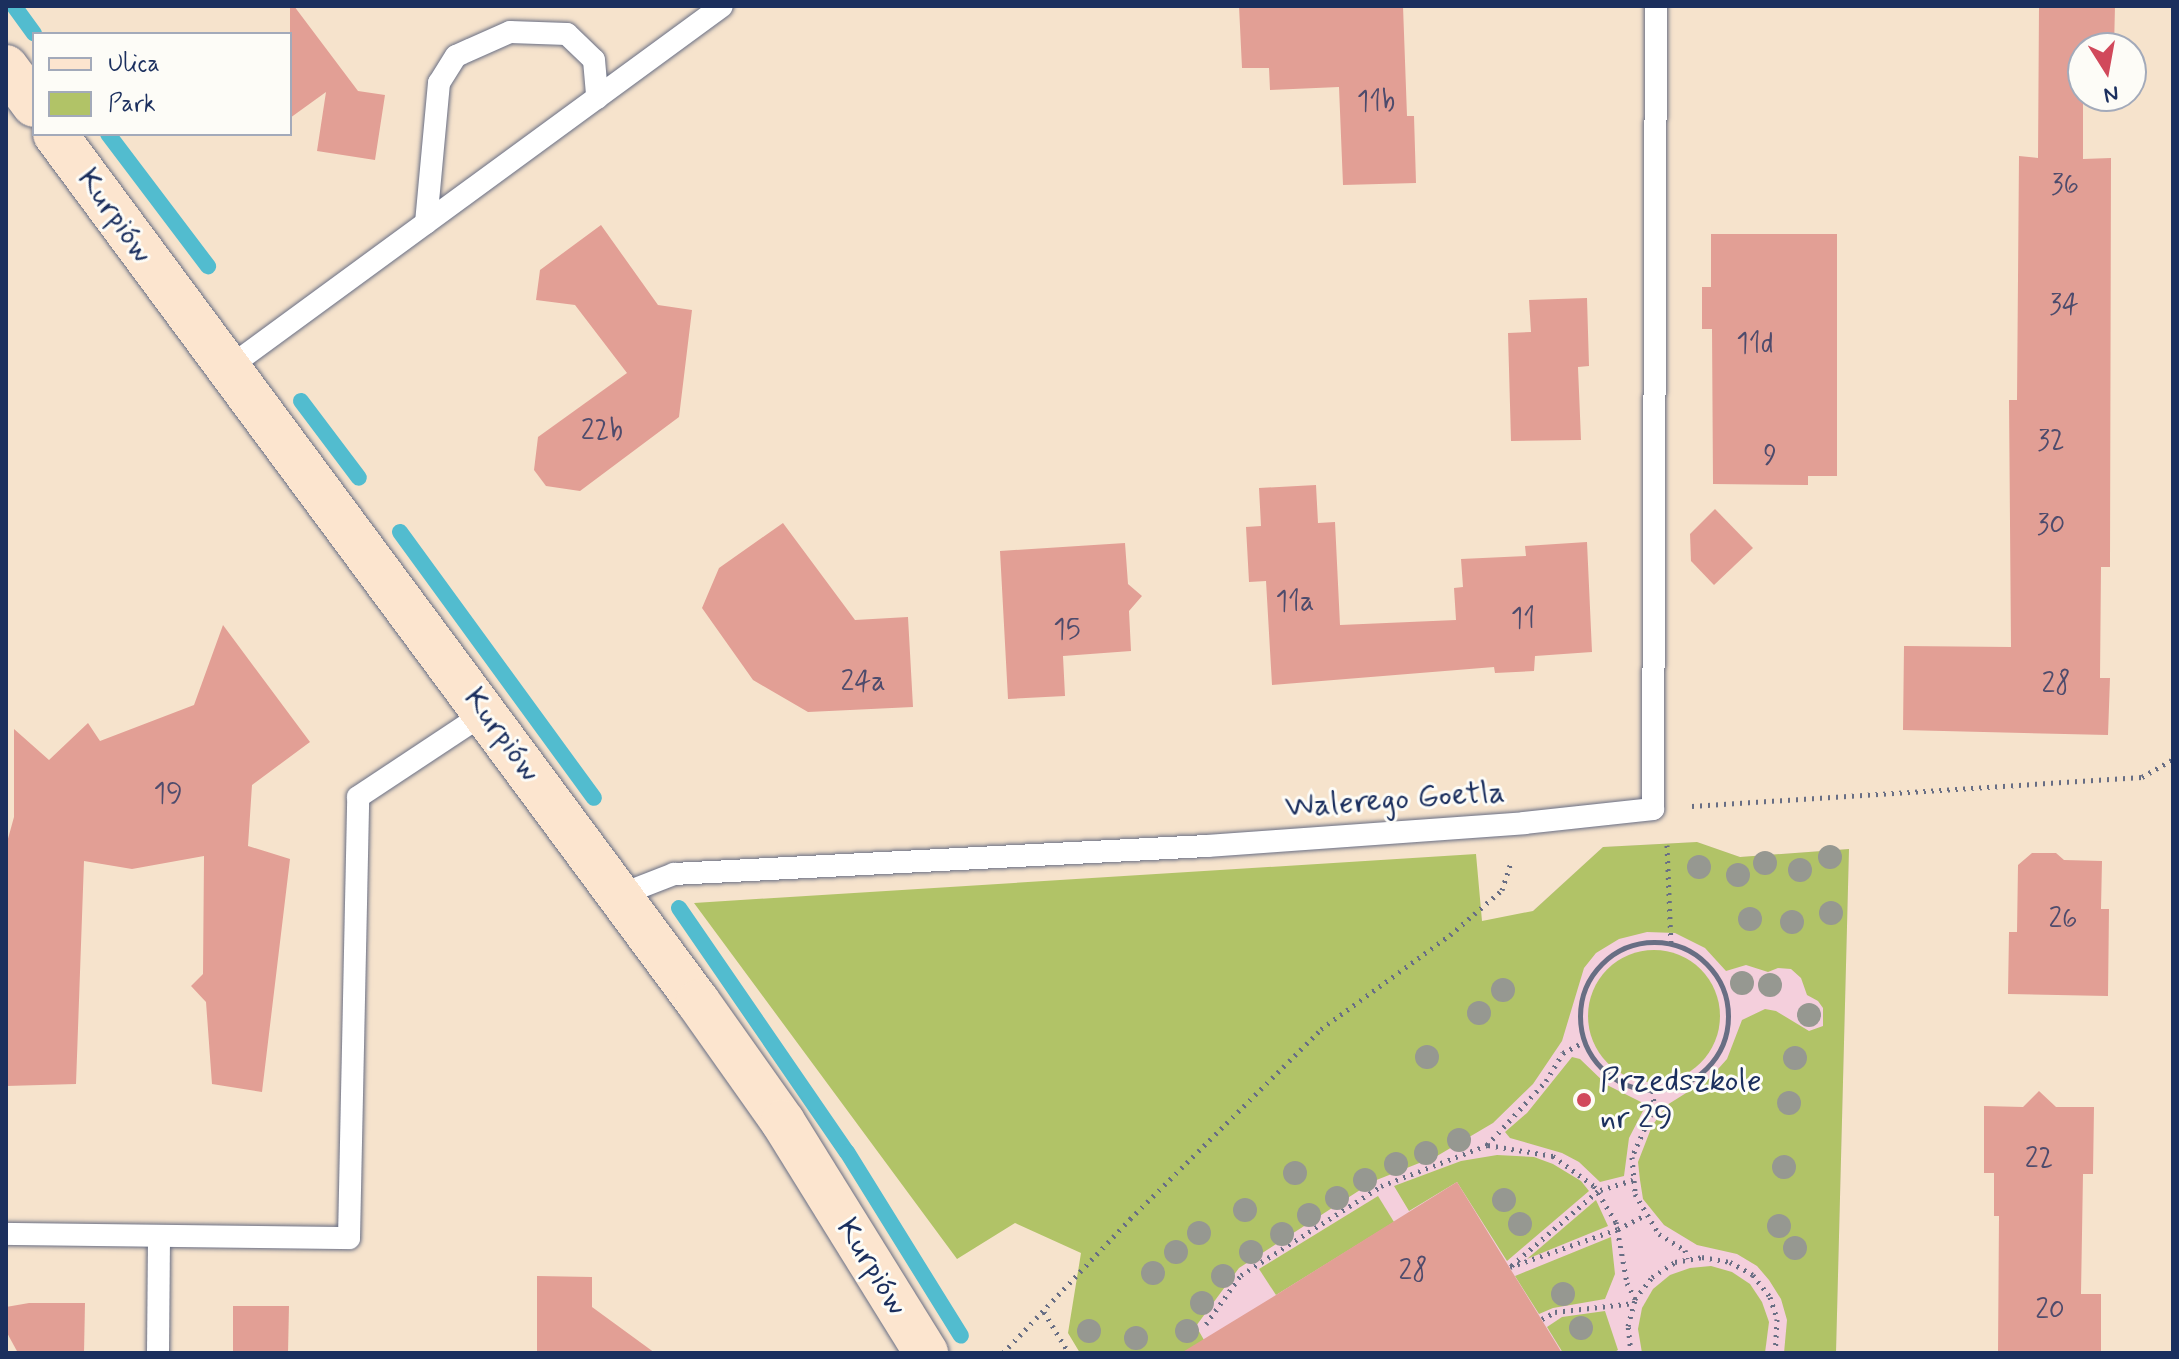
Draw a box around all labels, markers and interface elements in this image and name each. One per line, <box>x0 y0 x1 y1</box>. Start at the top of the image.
legend <box>32 32 292 136</box>
north arrow <box>2067 32 2147 112</box>
text: Ulica <box>108 49 160 80</box>
text: N <box>2101 78 2121 109</box>
house number: 11b <box>1357 86 1395 120</box>
text: Park <box>108 89 156 120</box>
street label: Kurpiów <box>68 161 162 271</box>
house number: 36 <box>2051 169 2079 203</box>
house number: 34 <box>2049 289 2079 323</box>
house number: 11d <box>1736 328 1774 362</box>
house number: 22b <box>581 415 623 449</box>
house number: 32 <box>2037 425 2065 459</box>
house number: 9 <box>1763 440 1777 474</box>
house number: 30 <box>2037 509 2065 543</box>
house number: 11a <box>1276 586 1314 620</box>
house number: 11 <box>1511 603 1535 637</box>
house number: 15 <box>1053 614 1081 648</box>
house number: 24a <box>840 666 886 700</box>
house number: 28 <box>2041 668 2071 702</box>
street label: Kurpiów <box>454 681 550 789</box>
street label: Walerego Goetla <box>1284 773 1506 827</box>
house number: 19 <box>153 778 183 812</box>
house number: 26 <box>2048 903 2078 937</box>
place label: Przedszkole nr 29 <box>1600 1063 1762 1138</box>
marker: Przedszkole nr 29 <box>1575 1091 1593 1109</box>
house number: 22 <box>2025 1143 2053 1177</box>
street label: Kurpiów <box>827 1211 917 1323</box>
house number: 28 <box>1398 1255 1428 1289</box>
house number: 20 <box>2035 1294 2065 1328</box>

